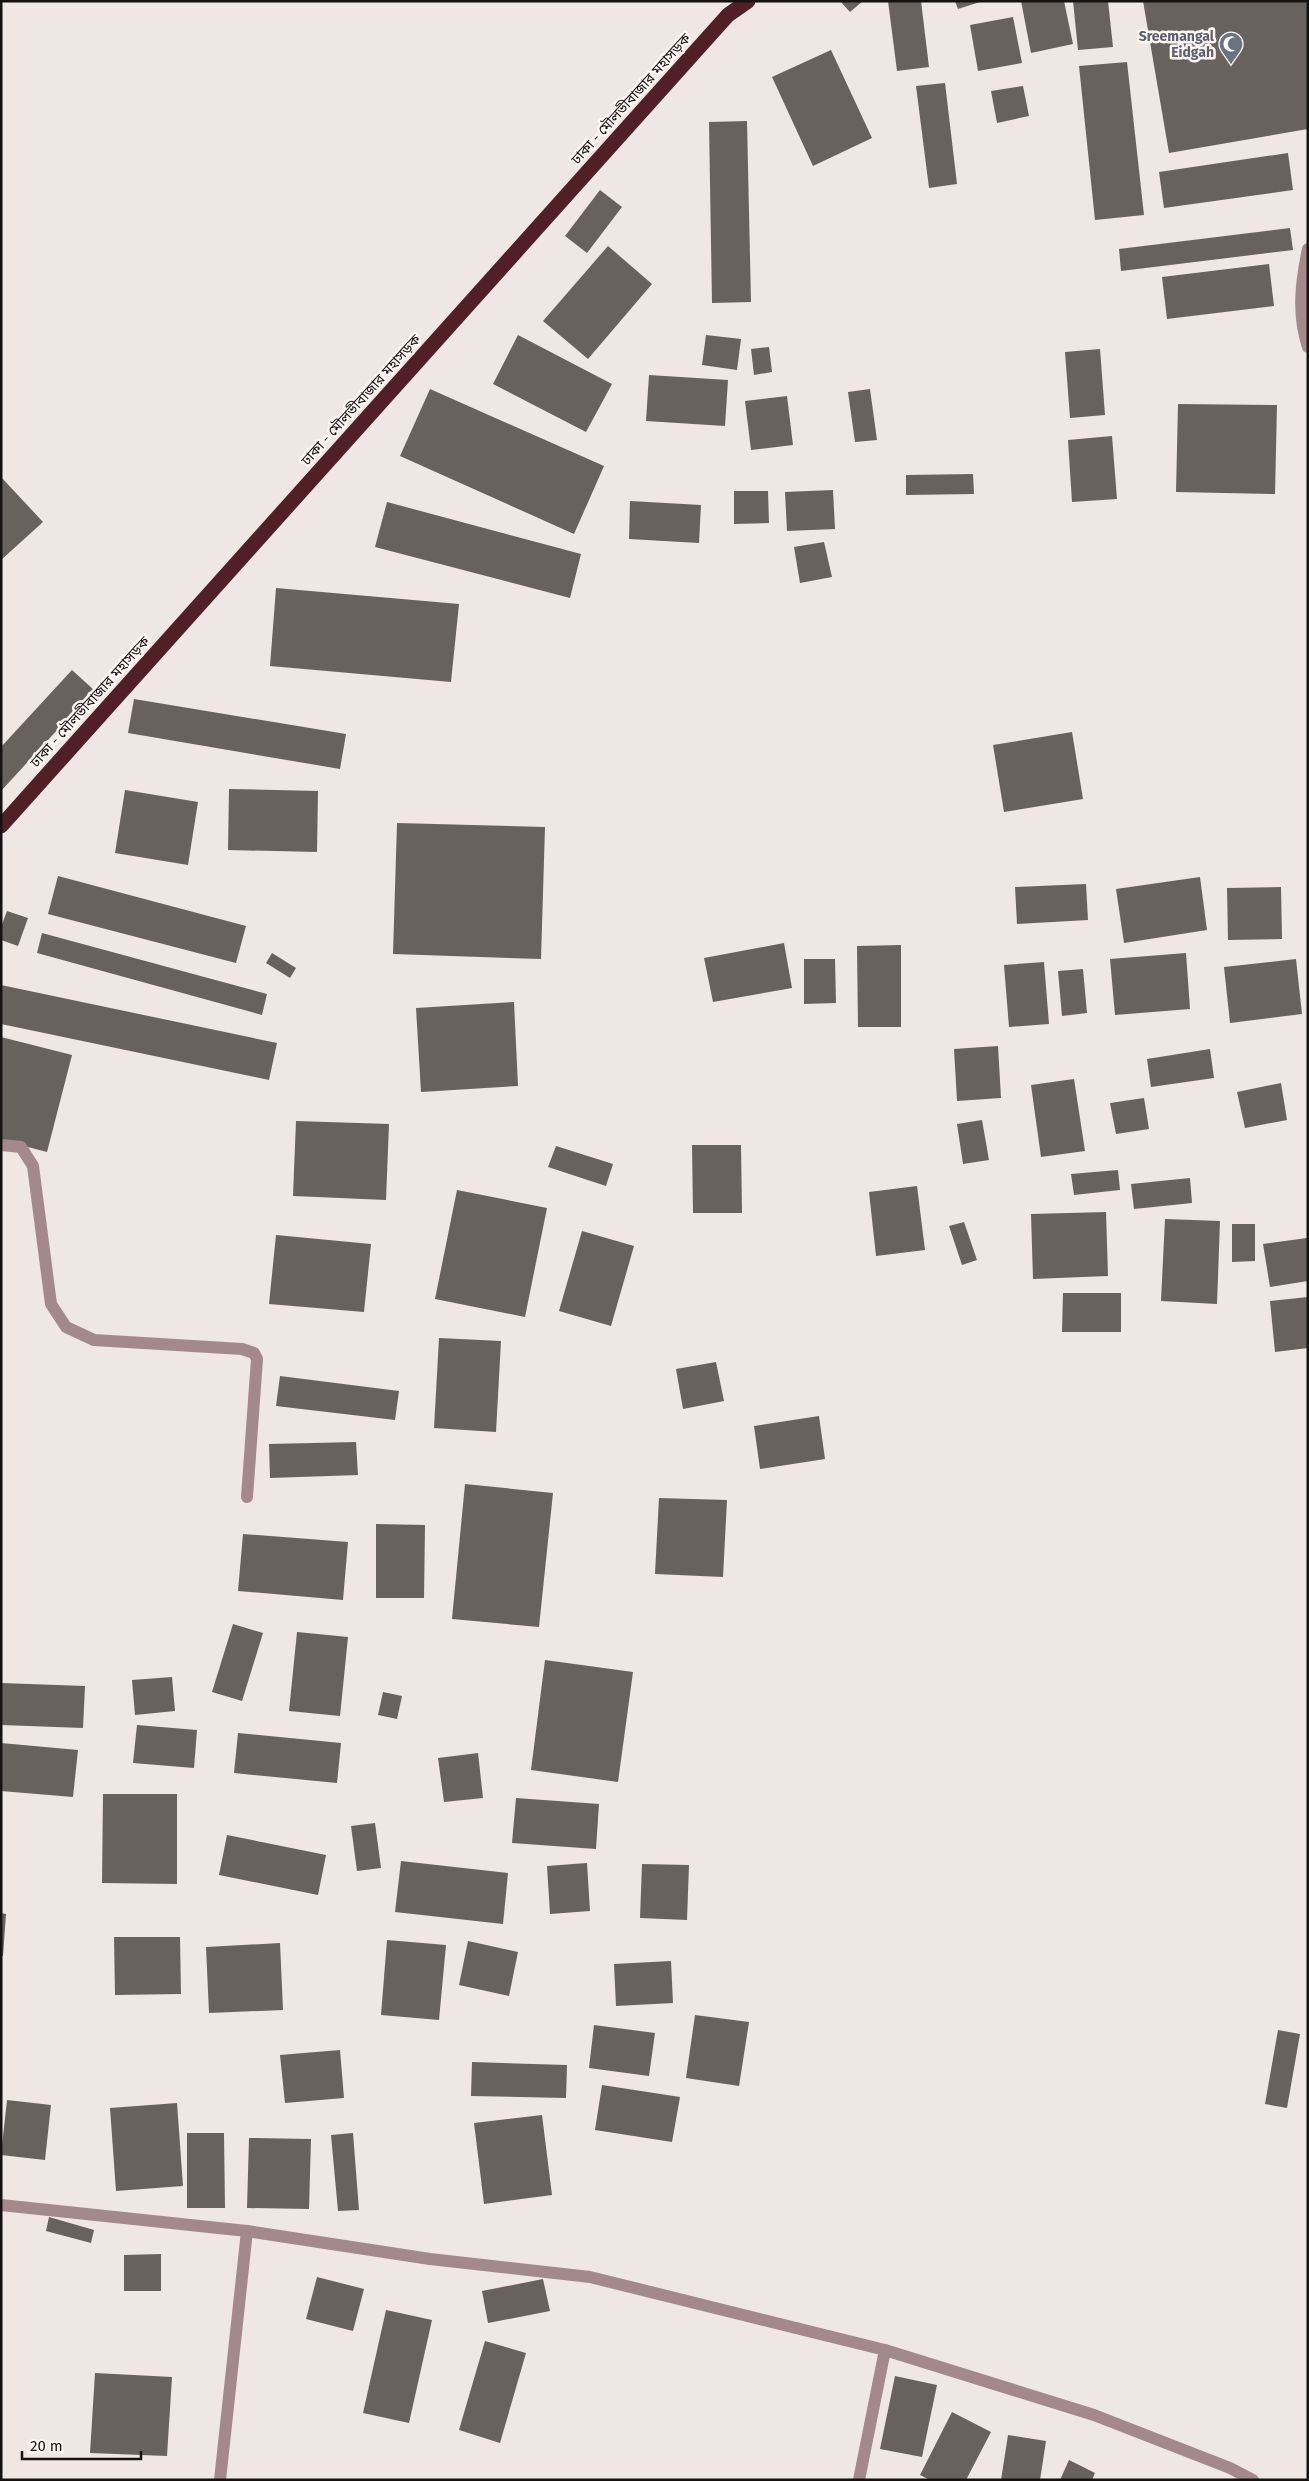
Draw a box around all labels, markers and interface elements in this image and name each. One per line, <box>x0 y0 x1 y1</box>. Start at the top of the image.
place label: Sreemangal Eidgah <box>1139 28 1215 61</box>
street label: ঢাকা - মৌলভীবাজার মহাসড়ক <box>567 30 695 169</box>
mosque icon: Sreemangal Eidgah <box>1218 31 1244 65</box>
street label: ঢাকা - মৌলভীবাজার মহাসড়ক <box>297 331 425 470</box>
street label: ঢাকা - মৌলভীবাজার মহাসড়ক <box>26 633 154 772</box>
scale bar <box>22 2428 141 2460</box>
text: 20 m <box>30 2437 63 2455</box>

